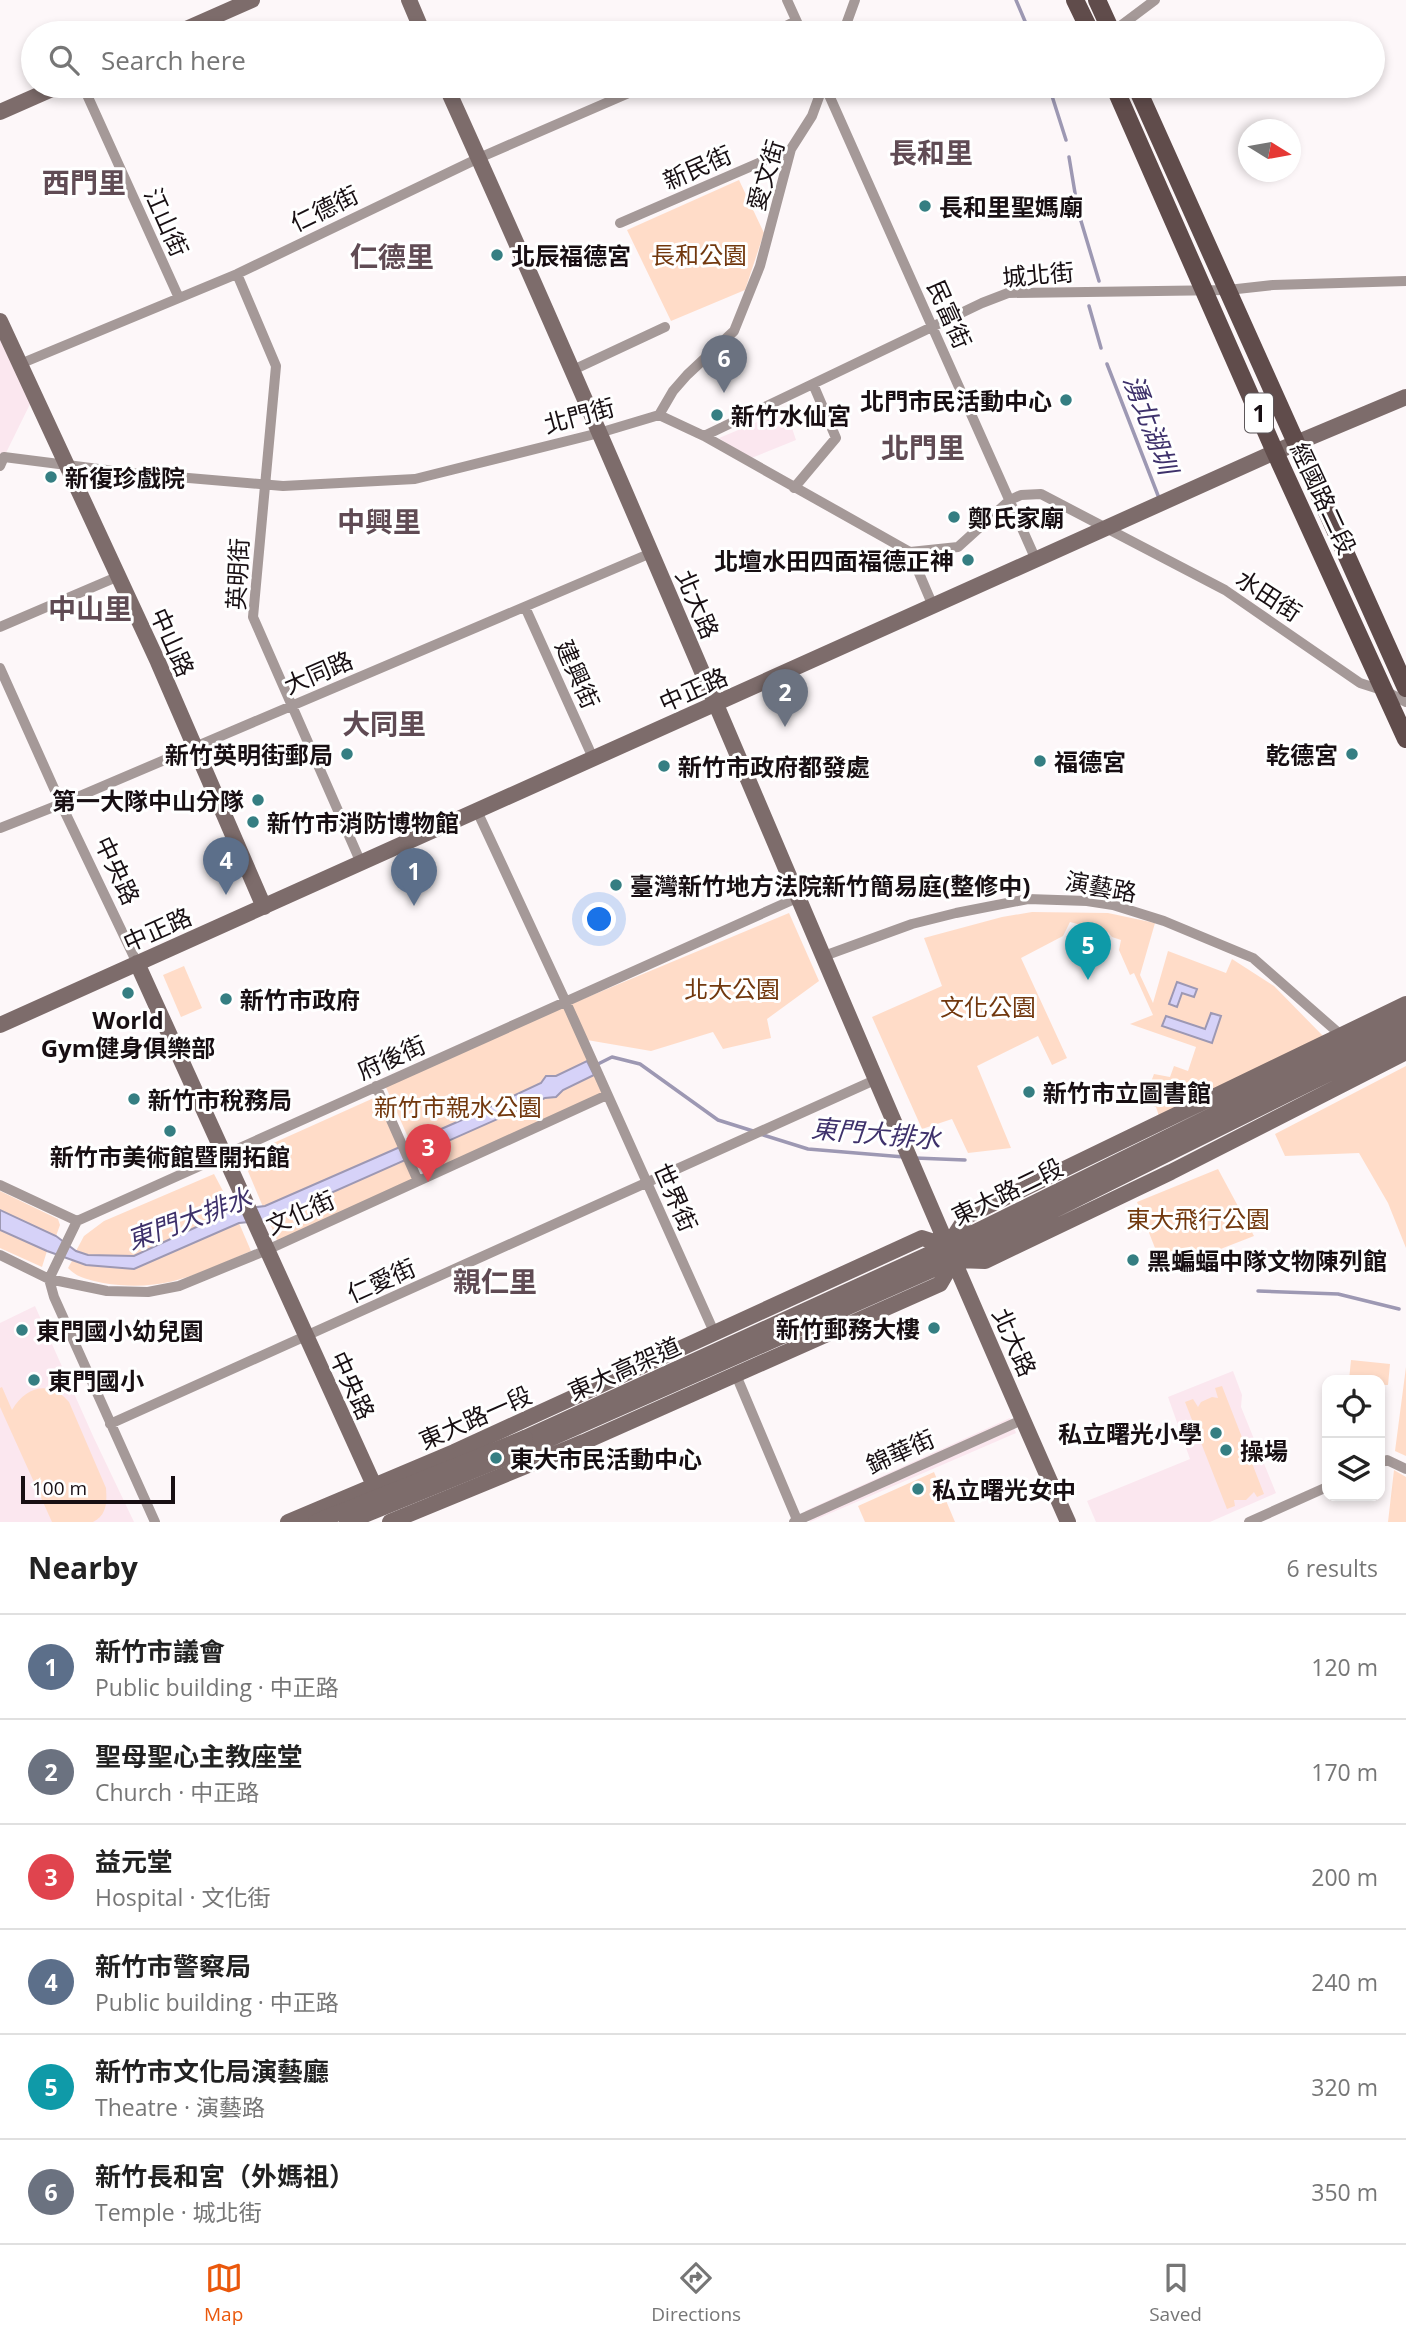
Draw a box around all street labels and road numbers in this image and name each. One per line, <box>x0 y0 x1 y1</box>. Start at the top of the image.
street label: 愛文街 <box>739 136 791 214</box>
street label: 新民街 <box>657 137 737 197</box>
street label: 仁德街 <box>284 177 364 239</box>
street label: 江山街 <box>137 182 197 262</box>
street label: 城北街 <box>1001 254 1075 294</box>
street label: 民富街 <box>920 274 980 354</box>
street label: 北門街 <box>540 390 618 440</box>
road number: 1 <box>1245 394 1273 432</box>
street label: 經國路二段 <box>1284 437 1364 559</box>
street label: 英明街 <box>219 537 255 611</box>
street label: 水田街 <box>1230 562 1308 628</box>
street label: 北大路 <box>669 564 727 644</box>
street label: 中山路 <box>143 602 203 682</box>
street label: 建興街 <box>548 634 608 714</box>
street label: 大同路 <box>278 643 358 701</box>
street label: 中正路 <box>653 659 733 719</box>
street label: 中央路 <box>88 830 148 910</box>
street label: 演藝路 <box>1063 863 1139 909</box>
street label: 中正路 <box>117 899 197 959</box>
street label: 府後街 <box>351 1027 431 1087</box>
street label: 東大路二段 <box>946 1150 1068 1232</box>
street label: 世界街 <box>646 1157 706 1237</box>
street label: 文化街 <box>260 1182 340 1242</box>
street label: 仁愛街 <box>341 1250 421 1310</box>
street label: 北大路 <box>985 1302 1045 1382</box>
street label: 東大高架道 <box>562 1329 686 1407</box>
street label: 中央路 <box>323 1345 383 1425</box>
street label: 東大路一段 <box>413 1378 537 1456</box>
street label: 錦華街 <box>860 1421 940 1481</box>

